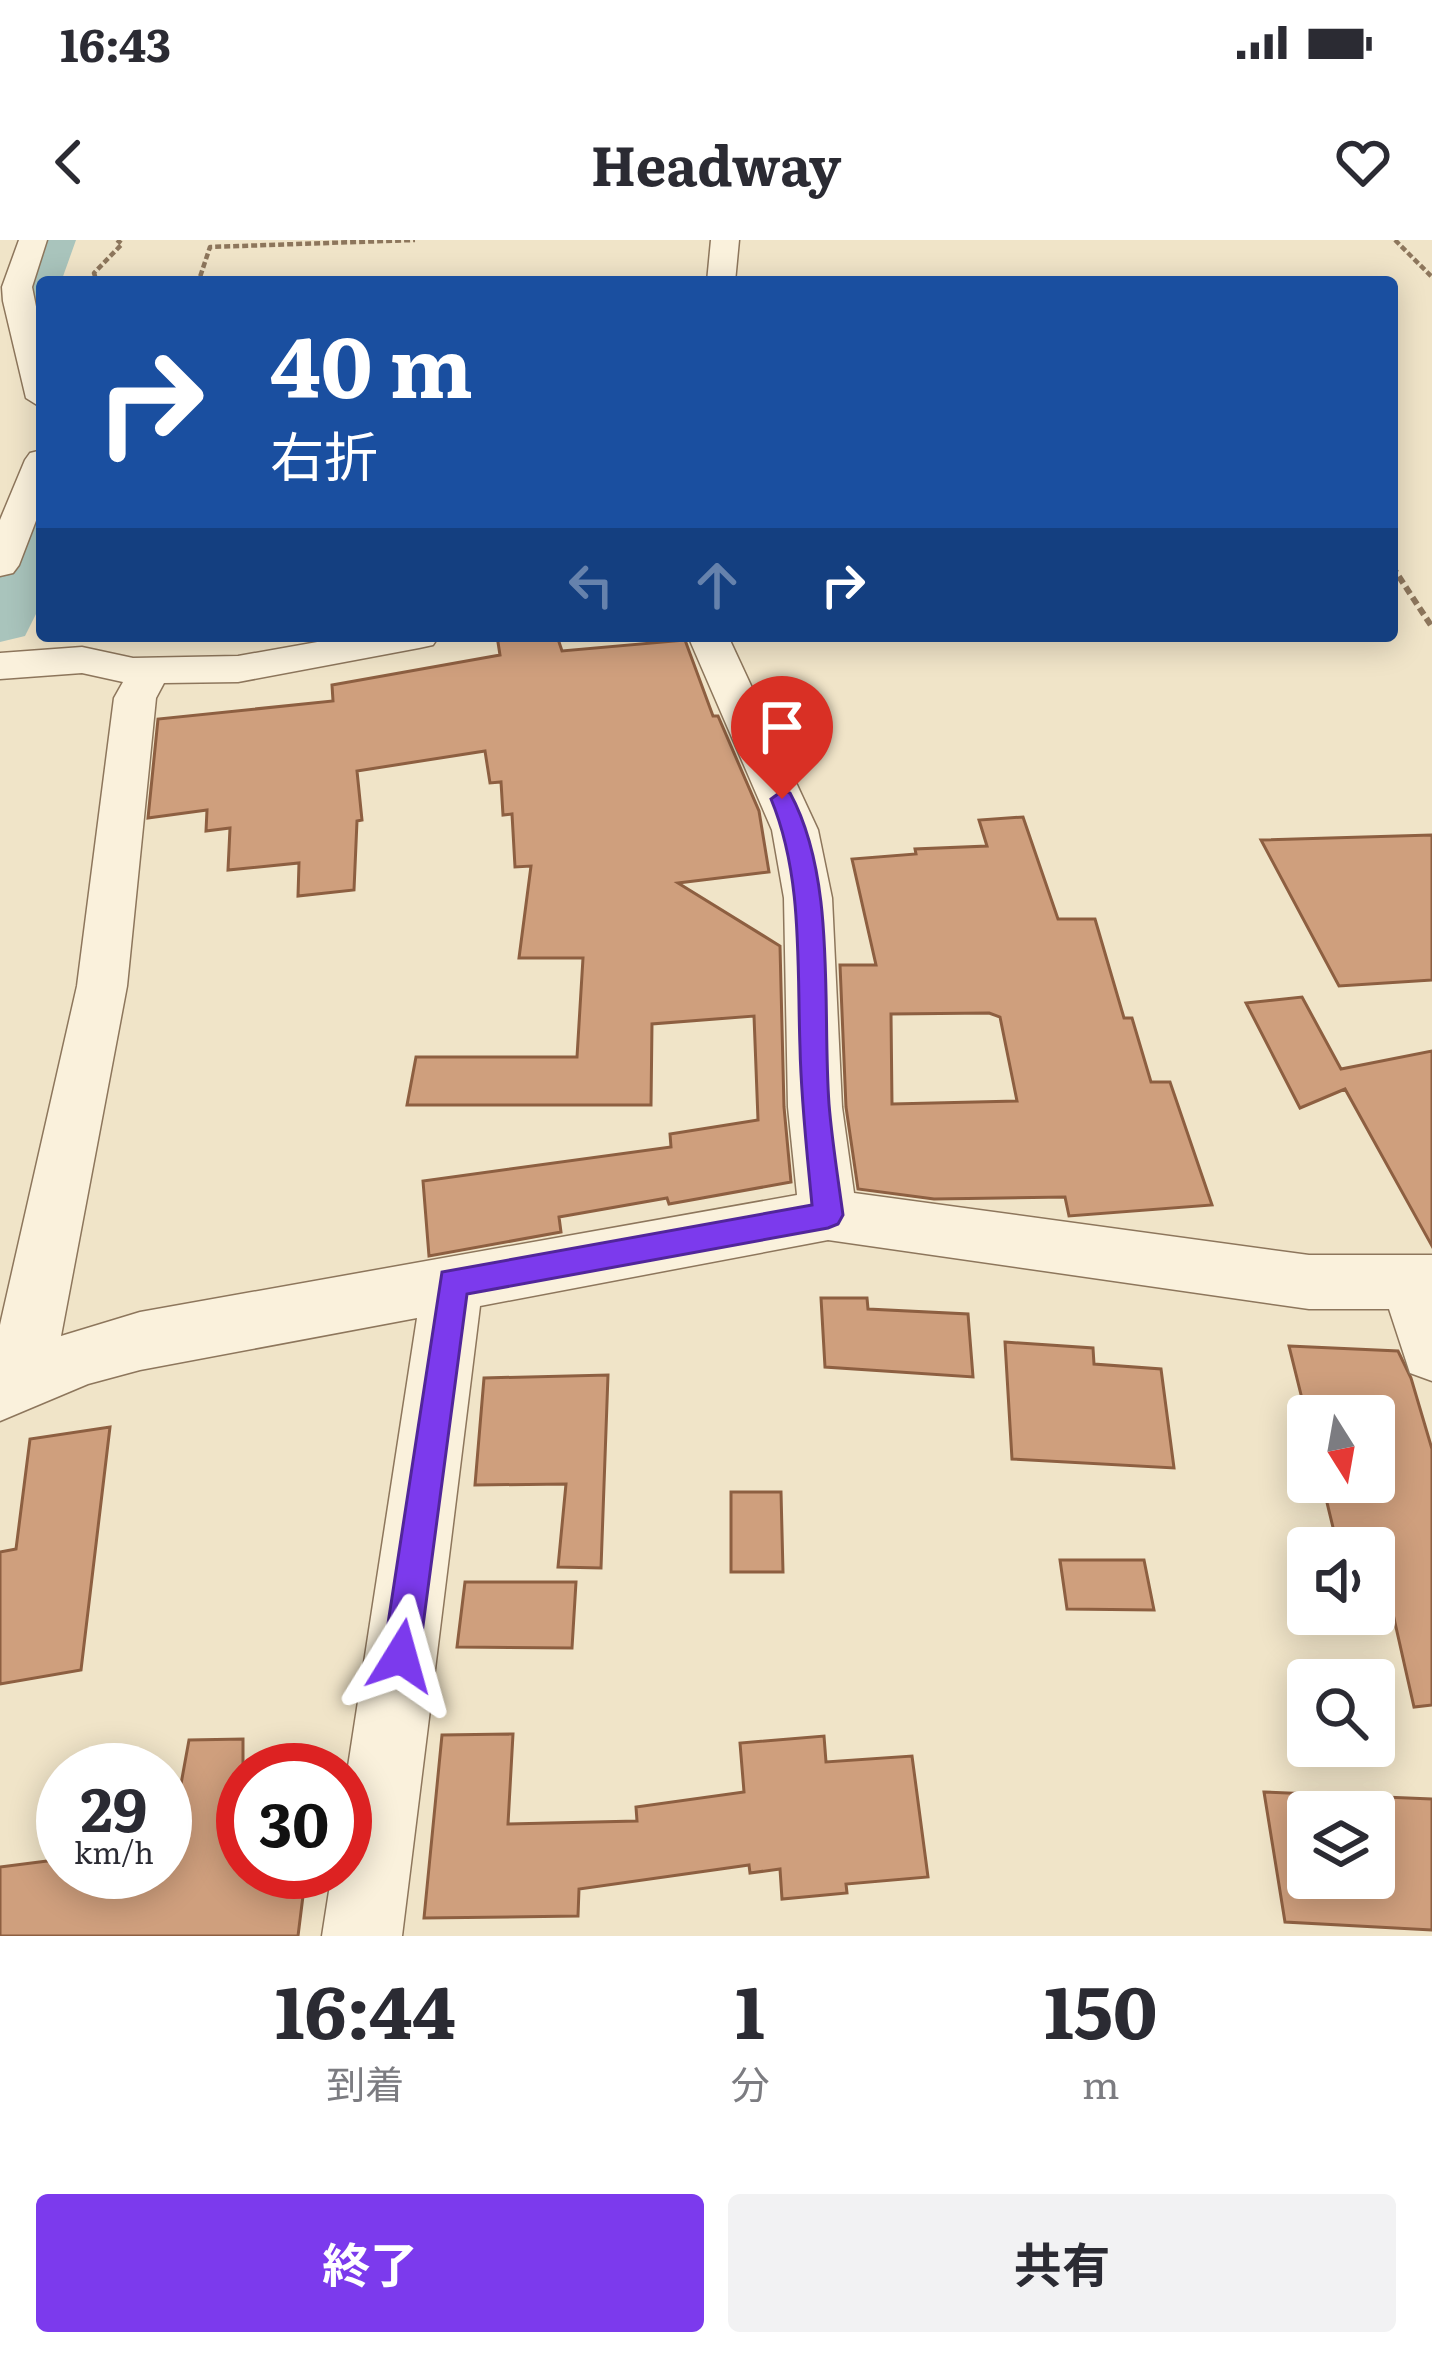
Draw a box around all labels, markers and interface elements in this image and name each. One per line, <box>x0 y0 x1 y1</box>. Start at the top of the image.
text: 16:43 <box>60 9 171 76</box>
text: Headway <box>591 122 841 203</box>
icon: back <box>36 129 102 195</box>
icon: heart <box>1330 129 1396 195</box>
text: 40 m <box>270 299 473 424</box>
icon: right <box>72 324 228 480</box>
text: 右折 <box>270 413 378 494</box>
icon: left <box>558 552 624 618</box>
icon: ahead <box>684 552 750 618</box>
icon: right <box>810 552 876 618</box>
pin <box>731 676 833 799</box>
icon: arrive <box>749 694 815 760</box>
north arrow <box>1287 1395 1395 1503</box>
map controls <box>1287 1395 1395 1899</box>
button: sound <box>1287 1527 1395 1635</box>
position arrow <box>338 1593 464 1719</box>
button: search <box>1287 1659 1395 1767</box>
speed limit sign: 30 <box>216 1743 372 1899</box>
text: 29 <box>81 1761 147 1850</box>
button: layers <box>1287 1791 1395 1899</box>
text: km/h <box>74 1829 154 1873</box>
text: 16:44 <box>275 1954 456 2061</box>
text: 1 <box>735 1954 765 2061</box>
text: 150 <box>1044 1954 1157 2061</box>
text: 到着 <box>326 2053 404 2111</box>
text: 分 <box>730 2053 769 2111</box>
text: m <box>1082 2053 1120 2111</box>
button: 終了 <box>36 2194 704 2332</box>
button: 共有 <box>728 2194 1396 2332</box>

